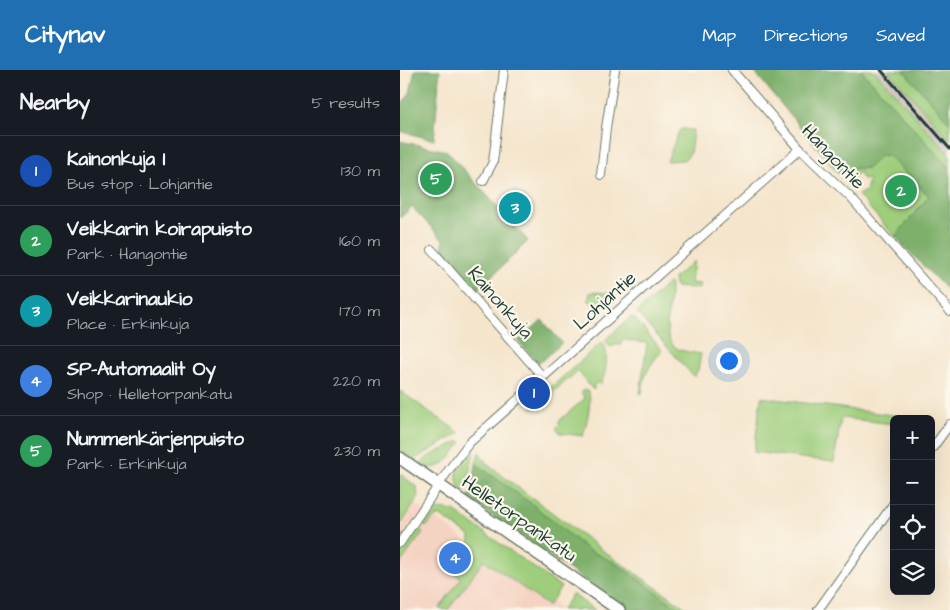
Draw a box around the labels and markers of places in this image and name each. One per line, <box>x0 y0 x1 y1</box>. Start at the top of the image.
pin: 5 <box>420 160 452 198</box>
pin: 2 <box>885 172 917 210</box>
pin: 3 <box>499 189 531 227</box>
pin: 1 <box>518 374 550 412</box>
pin: 4 <box>439 539 471 577</box>

